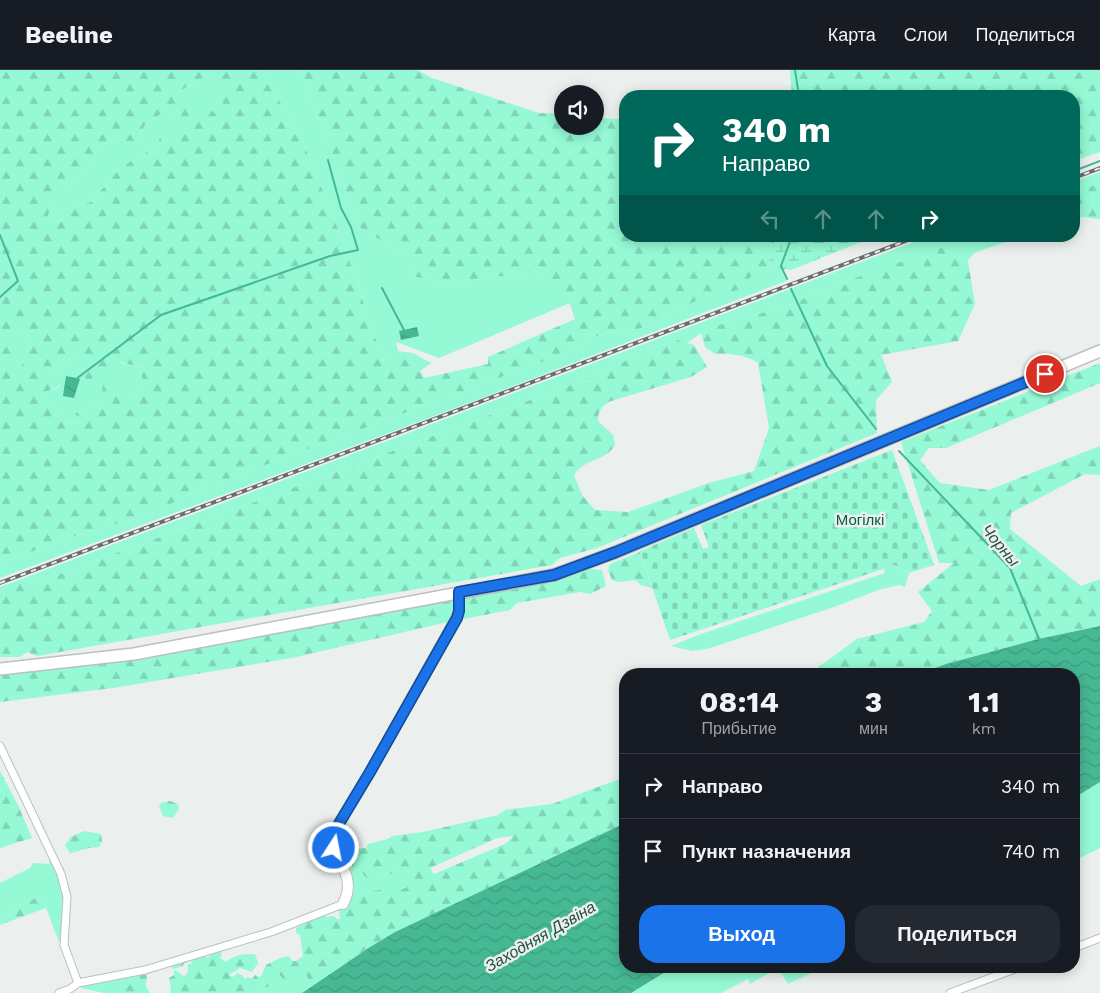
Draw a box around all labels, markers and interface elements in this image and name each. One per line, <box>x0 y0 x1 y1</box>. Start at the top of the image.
text: Beeline <box>25 21 113 49</box>
text: Карта <box>828 24 876 45</box>
text: Слои <box>904 24 948 45</box>
text: Поделиться <box>976 24 1075 45</box>
map controls <box>554 85 604 135</box>
button: sound <box>554 85 604 135</box>
text: 340 m <box>722 109 831 151</box>
icon: right <box>639 110 704 175</box>
text: Направо <box>722 151 810 176</box>
icon: left <box>756 205 784 233</box>
icon: ahead <box>809 205 837 233</box>
icon: ahead <box>862 205 890 233</box>
icon: right <box>915 205 943 233</box>
pin <box>1024 353 1066 395</box>
icon: arrive <box>1031 360 1059 388</box>
park label: Могілкі <box>836 511 884 529</box>
water label: Чорны <box>978 520 1024 570</box>
text: 08:14 <box>699 684 779 719</box>
text: 3 <box>865 684 882 719</box>
text: 1.1 <box>968 684 1000 719</box>
text: Прибытие <box>701 719 777 738</box>
text: мин <box>859 719 888 738</box>
text: km <box>972 719 996 738</box>
icon: right <box>639 772 667 800</box>
text: Направо <box>682 775 763 798</box>
text: 340 m <box>1001 775 1060 798</box>
position arrow <box>307 821 359 873</box>
icon: arrive <box>639 837 667 865</box>
text: Пункт назначения <box>682 840 851 863</box>
text: 740 m <box>1003 840 1060 863</box>
water label: Заходняя Дзвіна <box>482 897 599 976</box>
button: Выход <box>639 905 845 963</box>
button: Поделиться <box>855 905 1060 963</box>

